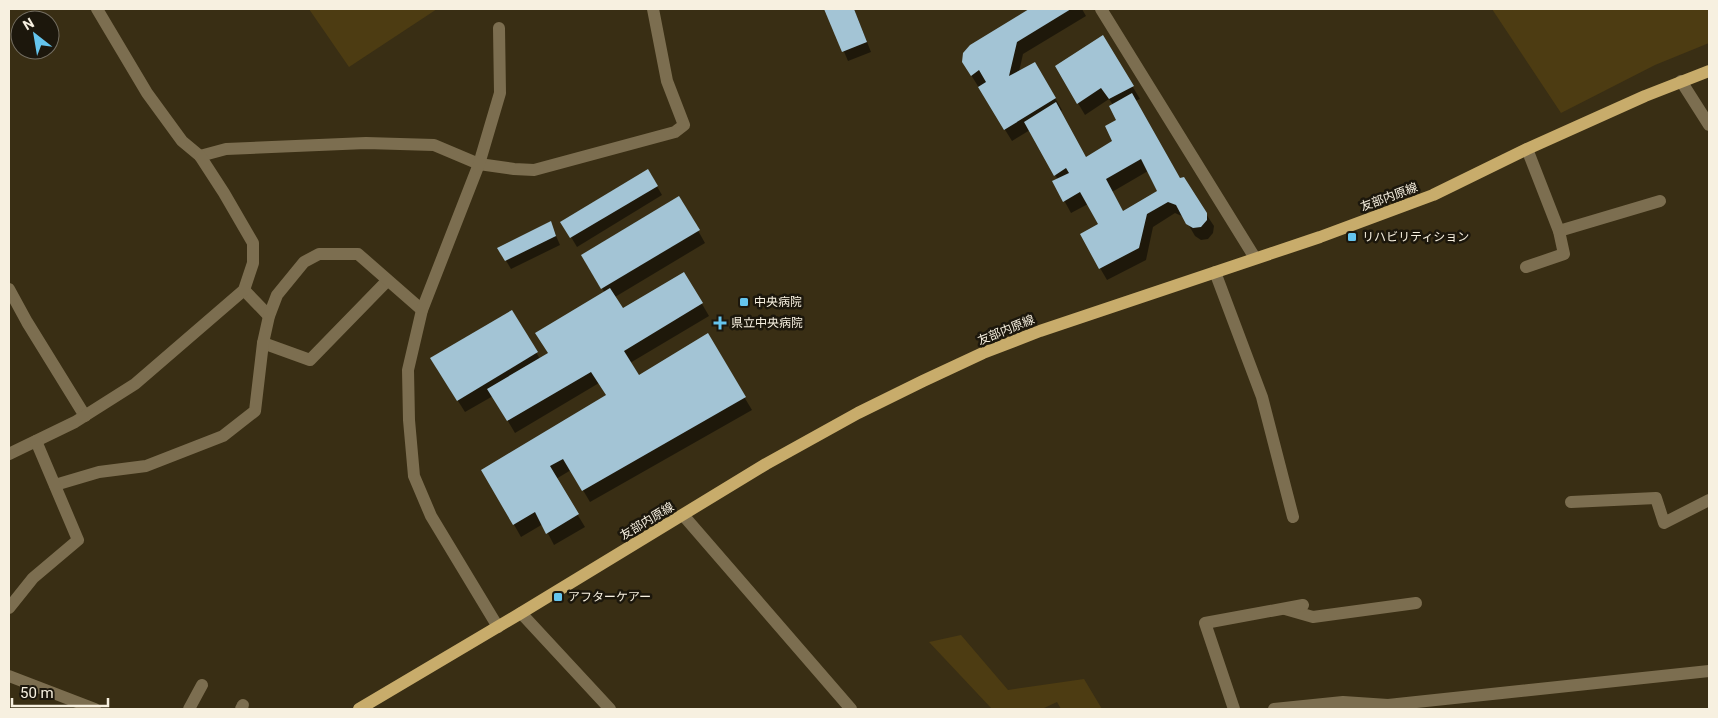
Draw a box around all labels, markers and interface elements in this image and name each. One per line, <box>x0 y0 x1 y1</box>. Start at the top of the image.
north arrow <box>10 10 60 60</box>
text: N <box>20 14 37 33</box>
street label: 友部内原線 <box>1358 180 1420 214</box>
place label: リハビリティション <box>1362 230 1469 244</box>
marker: リハビリティション <box>1346 231 1358 243</box>
place label: 中央病院 <box>754 295 802 309</box>
marker: 中央病院 <box>738 296 750 308</box>
street label: 友部内原線 <box>976 312 1036 348</box>
marker: 県立中央病院 <box>713 316 727 330</box>
place label: 県立中央病院 <box>731 316 803 330</box>
street label: 友部内原線 <box>618 500 676 542</box>
place label: アフターケアー <box>568 590 651 604</box>
marker: アフターケアー <box>552 591 564 603</box>
scale bar <box>12 676 109 708</box>
text: 50 m <box>20 684 54 702</box>

